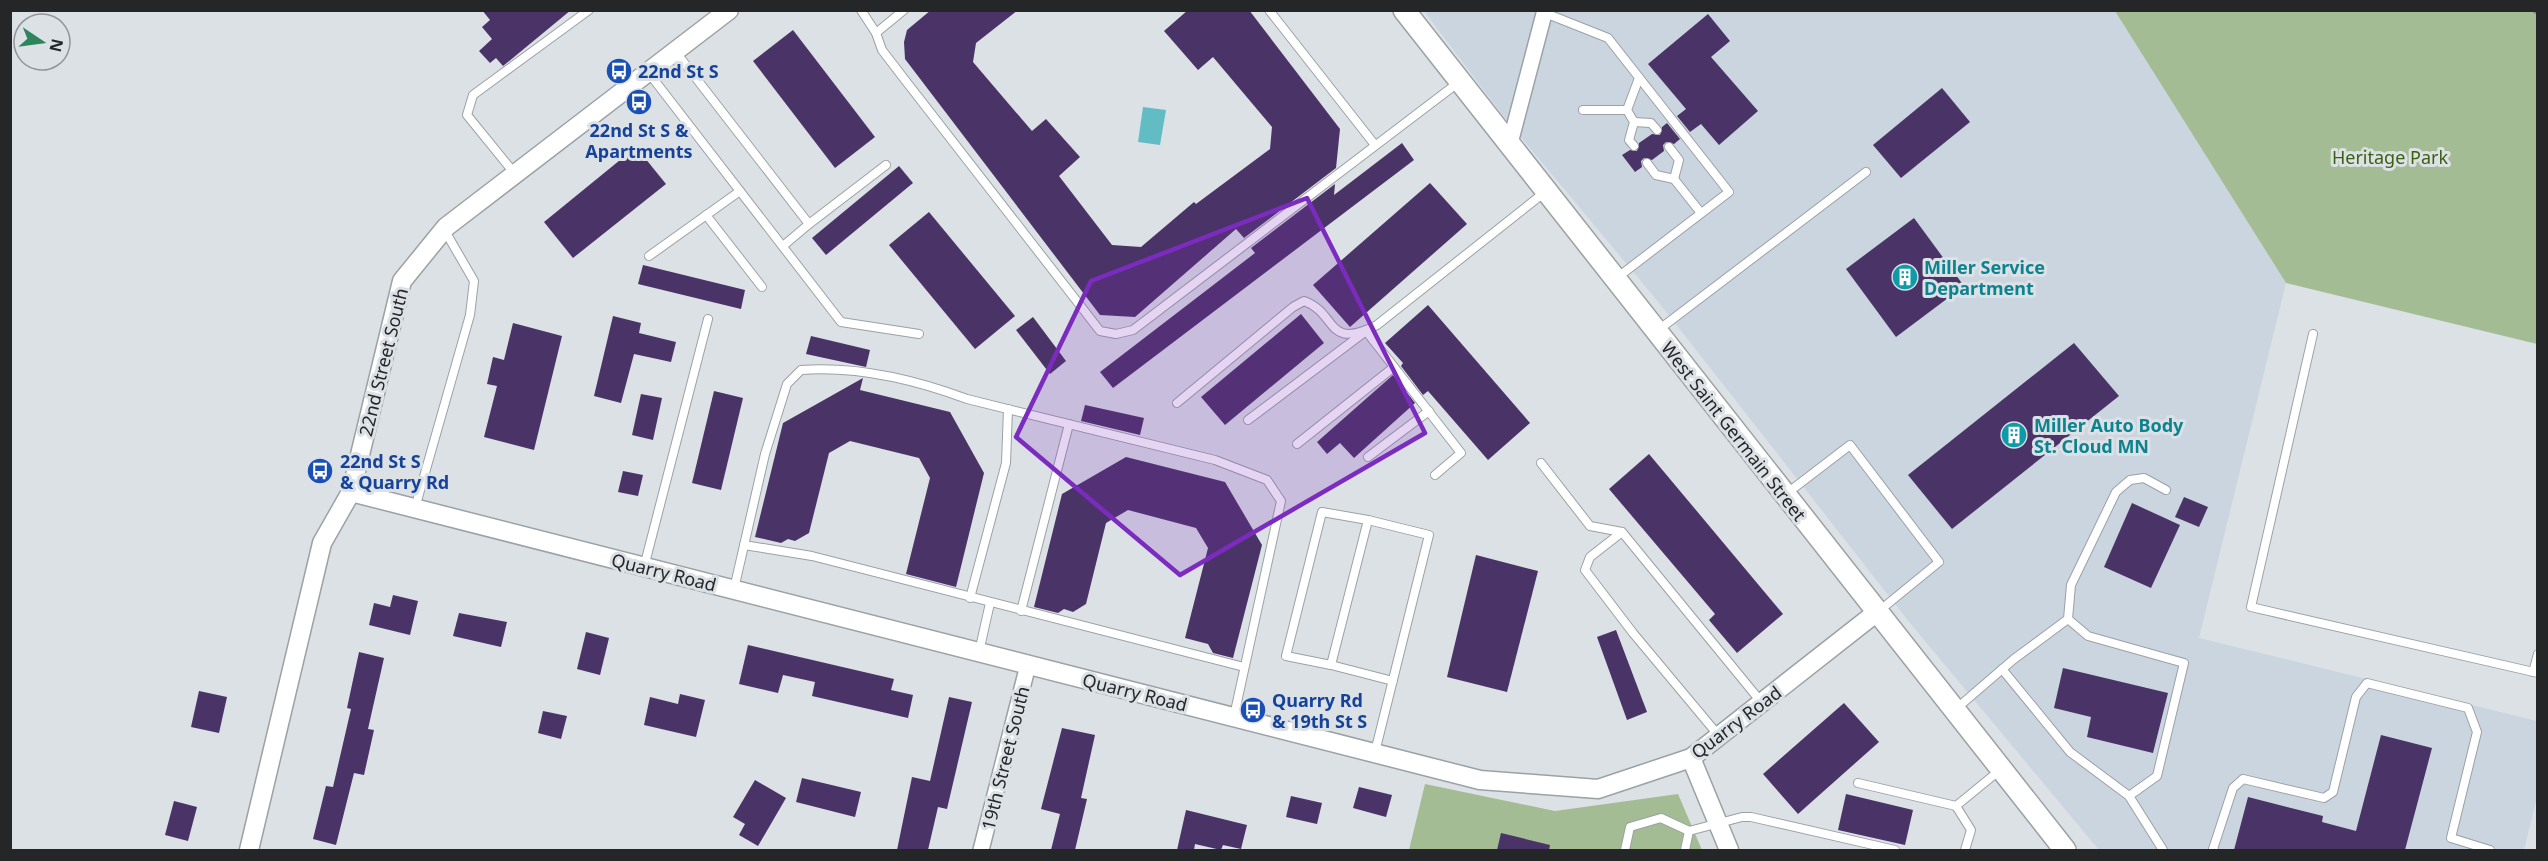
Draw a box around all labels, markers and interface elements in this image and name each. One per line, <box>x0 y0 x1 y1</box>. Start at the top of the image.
north arrow <box>12 12 72 72</box>
text: N <box>44 37 69 54</box>
bus stop icon: 22nd St S <box>604 56 634 86</box>
place label: 22nd St S <box>638 59 719 83</box>
bus stop icon: 22nd St S & Apartments <box>624 87 654 117</box>
place label: 22nd St S & Apartments <box>585 118 693 163</box>
park label: Heritage Park <box>2332 145 2448 169</box>
place label: Miller Service Department <box>1924 255 2045 300</box>
building icon: Miller Service Department <box>1890 262 1920 292</box>
street label: 22nd Street South <box>353 285 413 439</box>
street label: West Saint Germain Street <box>1656 336 1812 526</box>
place label: Miller Auto Body St. Cloud MN <box>2034 413 2184 458</box>
building icon: Miller Auto Body St. Cloud MN <box>1999 420 2029 450</box>
place label: 22nd St S & Quarry Rd <box>340 449 449 494</box>
bus stop icon: 22nd St S & Quarry Rd <box>305 456 335 486</box>
street label: Quarry Road <box>609 547 719 597</box>
street label: Quarry Road <box>1080 667 1190 717</box>
street label: Quarry Road <box>1686 680 1786 764</box>
street label: 19th Street South <box>976 684 1034 832</box>
place label: Quarry Rd & 19th St S <box>1272 688 1367 733</box>
bus stop icon: Quarry Rd & 19th St S <box>1238 695 1268 725</box>

